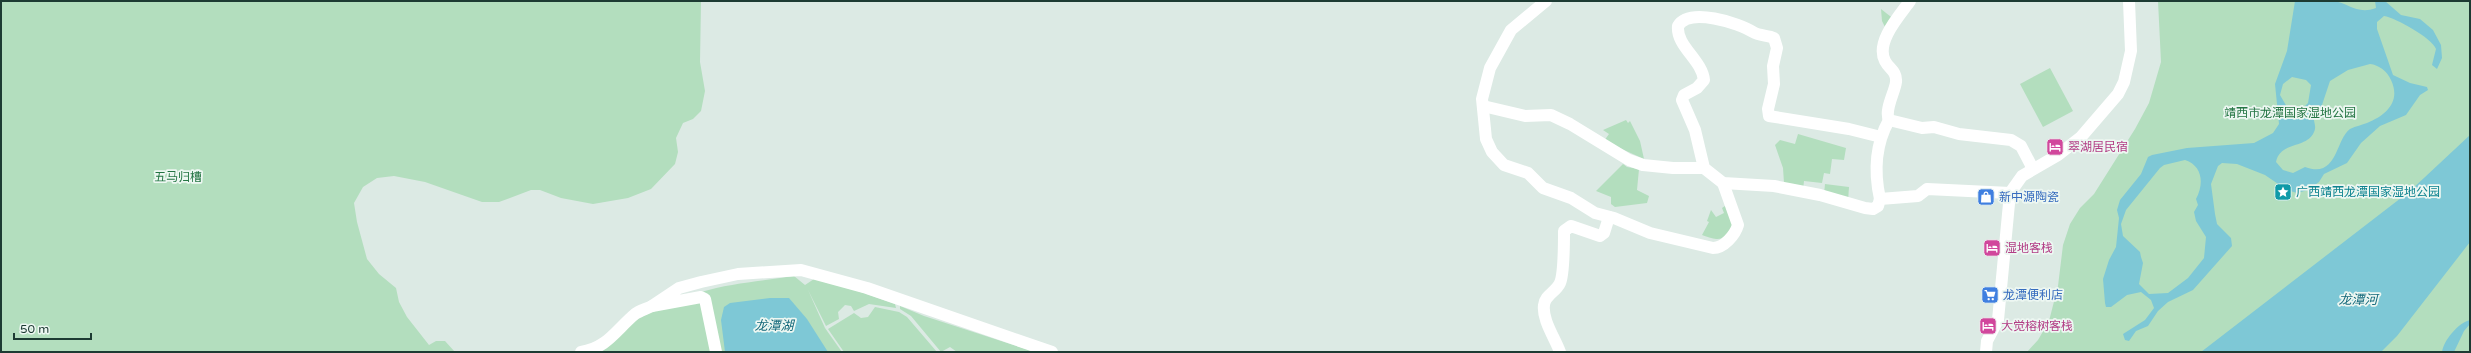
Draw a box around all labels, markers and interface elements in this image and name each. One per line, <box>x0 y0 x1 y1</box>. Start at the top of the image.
park label: 靖西市龙潭国家湿地公园 <box>2224 106 2356 120</box>
hotel icon: 翠湖居民宿 <box>2045 137 2065 157</box>
place label: 翠湖居民宿 <box>2068 140 2128 154</box>
park label: 五马归槽 <box>154 170 202 184</box>
place icon: 广西靖西龙潭国家湿地公园 <box>2273 182 2293 202</box>
place label: 广西靖西龙潭国家湿地公园 <box>2296 185 2440 199</box>
shop icon: 新中源陶瓷 <box>1976 187 1996 207</box>
place label: 新中源陶瓷 <box>1999 190 2059 204</box>
hotel icon: 湿地客栈 <box>1982 238 2002 258</box>
place label: 湿地客栈 <box>2005 241 2053 255</box>
supermarket icon: 龙潭便利店 <box>1980 285 2000 305</box>
place label: 龙潭便利店 <box>2003 288 2063 302</box>
water label: 龙潭河 <box>2338 292 2380 308</box>
scale bar <box>14 315 91 341</box>
hotel icon: 大觉榕树客栈 <box>1978 316 1998 336</box>
water label: 龙潭湖 <box>754 318 795 334</box>
place label: 大觉榕树客栈 <box>2001 319 2073 333</box>
text: 50 m <box>20 322 49 336</box>

